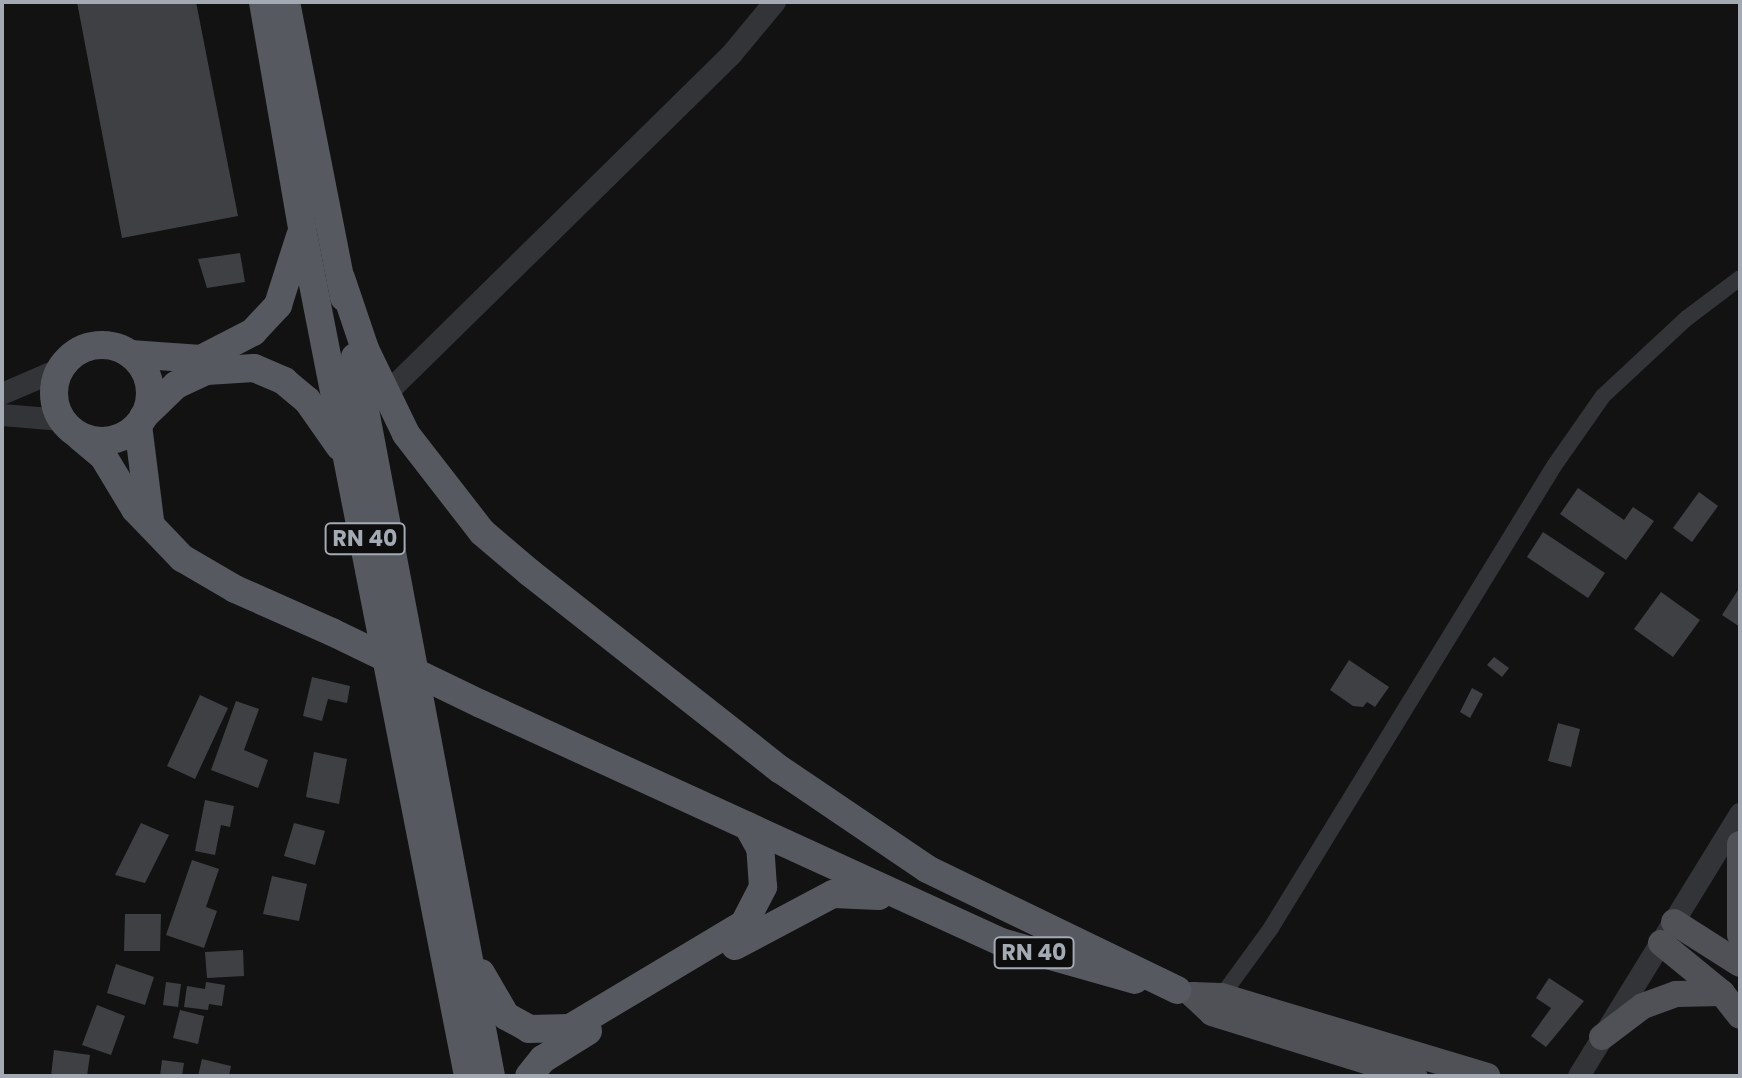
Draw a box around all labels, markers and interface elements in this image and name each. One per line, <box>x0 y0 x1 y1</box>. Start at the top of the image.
road number: RN 40 <box>323 521 407 557</box>
road number: RN 40 <box>992 935 1076 971</box>

